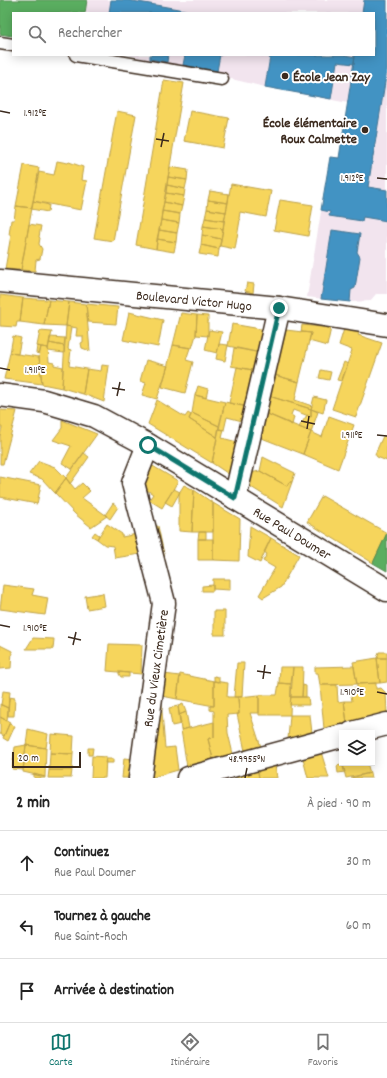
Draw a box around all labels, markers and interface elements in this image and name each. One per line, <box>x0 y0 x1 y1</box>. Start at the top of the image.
search box <box>12 12 375 56</box>
icon: search <box>26 23 48 45</box>
text: Rechercher <box>58 23 122 45</box>
place label: École Jean Zay <box>293 68 371 88</box>
marker: École Jean Zay <box>280 71 290 81</box>
text: 1.912°E <box>24 107 47 121</box>
place label: École élémentaire Roux Calmette <box>263 114 357 150</box>
marker: École élémentaire Roux Calmette <box>360 125 370 135</box>
text: 1.912°E <box>341 172 364 186</box>
street label: Boulevard Victor Hugo <box>135 286 253 317</box>
route end <box>270 299 288 317</box>
text: 1.911°E <box>25 364 46 378</box>
text: 1.911°E <box>342 429 363 443</box>
route start <box>139 436 157 454</box>
street label: Rue Paul Doumer <box>249 503 335 566</box>
street label: Rue du Vieux Cimetière <box>139 608 175 728</box>
text: 1.910°E <box>23 622 47 636</box>
text: 1.910°E <box>340 686 364 700</box>
map controls <box>339 730 375 766</box>
button: layers <box>339 730 375 766</box>
scale bar <box>12 750 81 769</box>
text: 20 m <box>18 751 39 767</box>
text: 48.9955°N <box>229 753 265 767</box>
text: 2 min <box>16 792 50 816</box>
text: À pied · 90 m <box>307 795 371 814</box>
text: Continuez <box>54 842 109 864</box>
icon: ahead <box>16 852 38 874</box>
text: 30 m <box>346 853 371 872</box>
text: Rue Paul Doumer <box>54 864 136 883</box>
text: Tournez à gauche <box>54 906 151 928</box>
icon: left <box>16 916 38 938</box>
text: 60 m <box>346 917 371 936</box>
text: Rue Saint-Roch <box>54 928 127 947</box>
icon: arrive <box>16 980 38 1002</box>
text: Arrivée à destination <box>54 980 174 1002</box>
tab: Carte <box>49 1031 73 1071</box>
tab: Itinéraire <box>170 1031 210 1071</box>
tab: Favoris <box>308 1031 338 1071</box>

